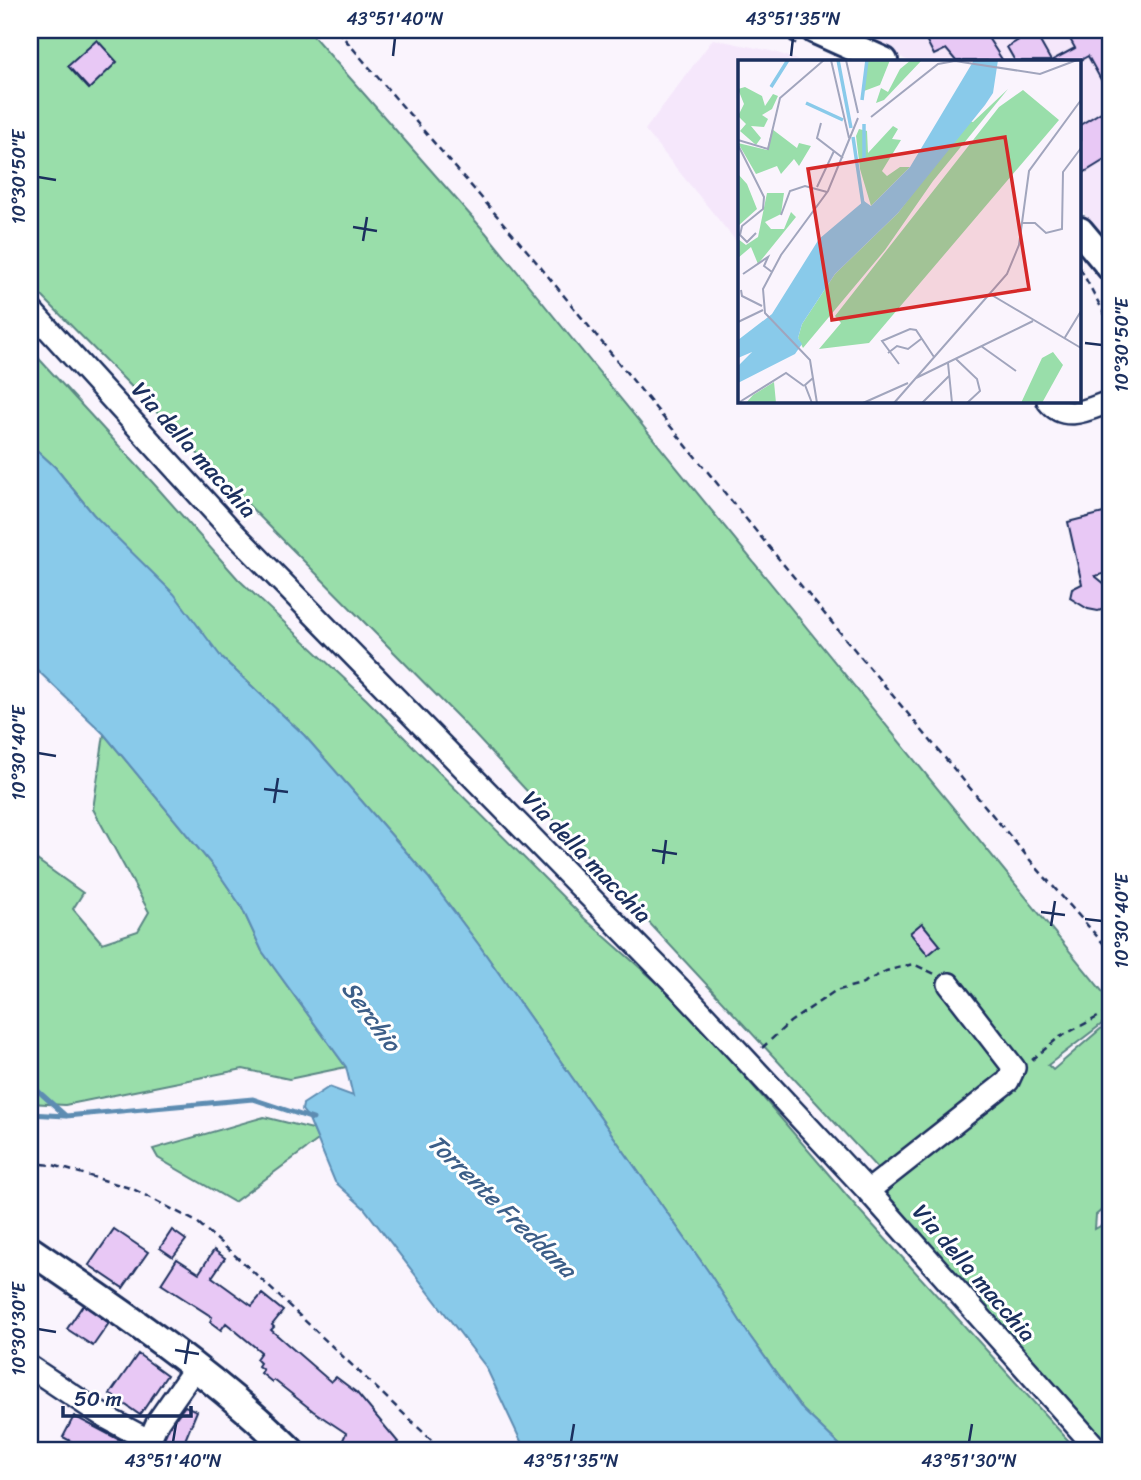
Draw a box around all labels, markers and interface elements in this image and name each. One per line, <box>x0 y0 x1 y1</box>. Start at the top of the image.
text: 43°51'40"N <box>347 3 444 35</box>
text: 43°51'35"N <box>745 3 841 35</box>
inset map <box>738 60 1082 402</box>
text: 10°30'50"E <box>3 129 35 224</box>
text: 10°30'50"E <box>1106 297 1138 392</box>
street label: Via della macchia <box>121 372 267 528</box>
text: 10°30'40"E <box>3 705 35 800</box>
street label: Via della macchia <box>512 780 662 934</box>
text: 10°30'40"E <box>1106 873 1138 968</box>
water label: Serchio <box>330 971 413 1063</box>
water label: Torrente Freddana <box>418 1123 588 1290</box>
street label: Via della macchia <box>902 1194 1046 1352</box>
text: 10°30'30"E <box>3 1281 35 1376</box>
scale bar <box>63 1375 191 1419</box>
text: 50 m <box>74 1380 122 1418</box>
text: 43°51'40"N <box>125 1445 222 1477</box>
text: 43°51'35"N <box>523 1445 619 1477</box>
text: 43°51'30"N <box>921 1445 1017 1477</box>

